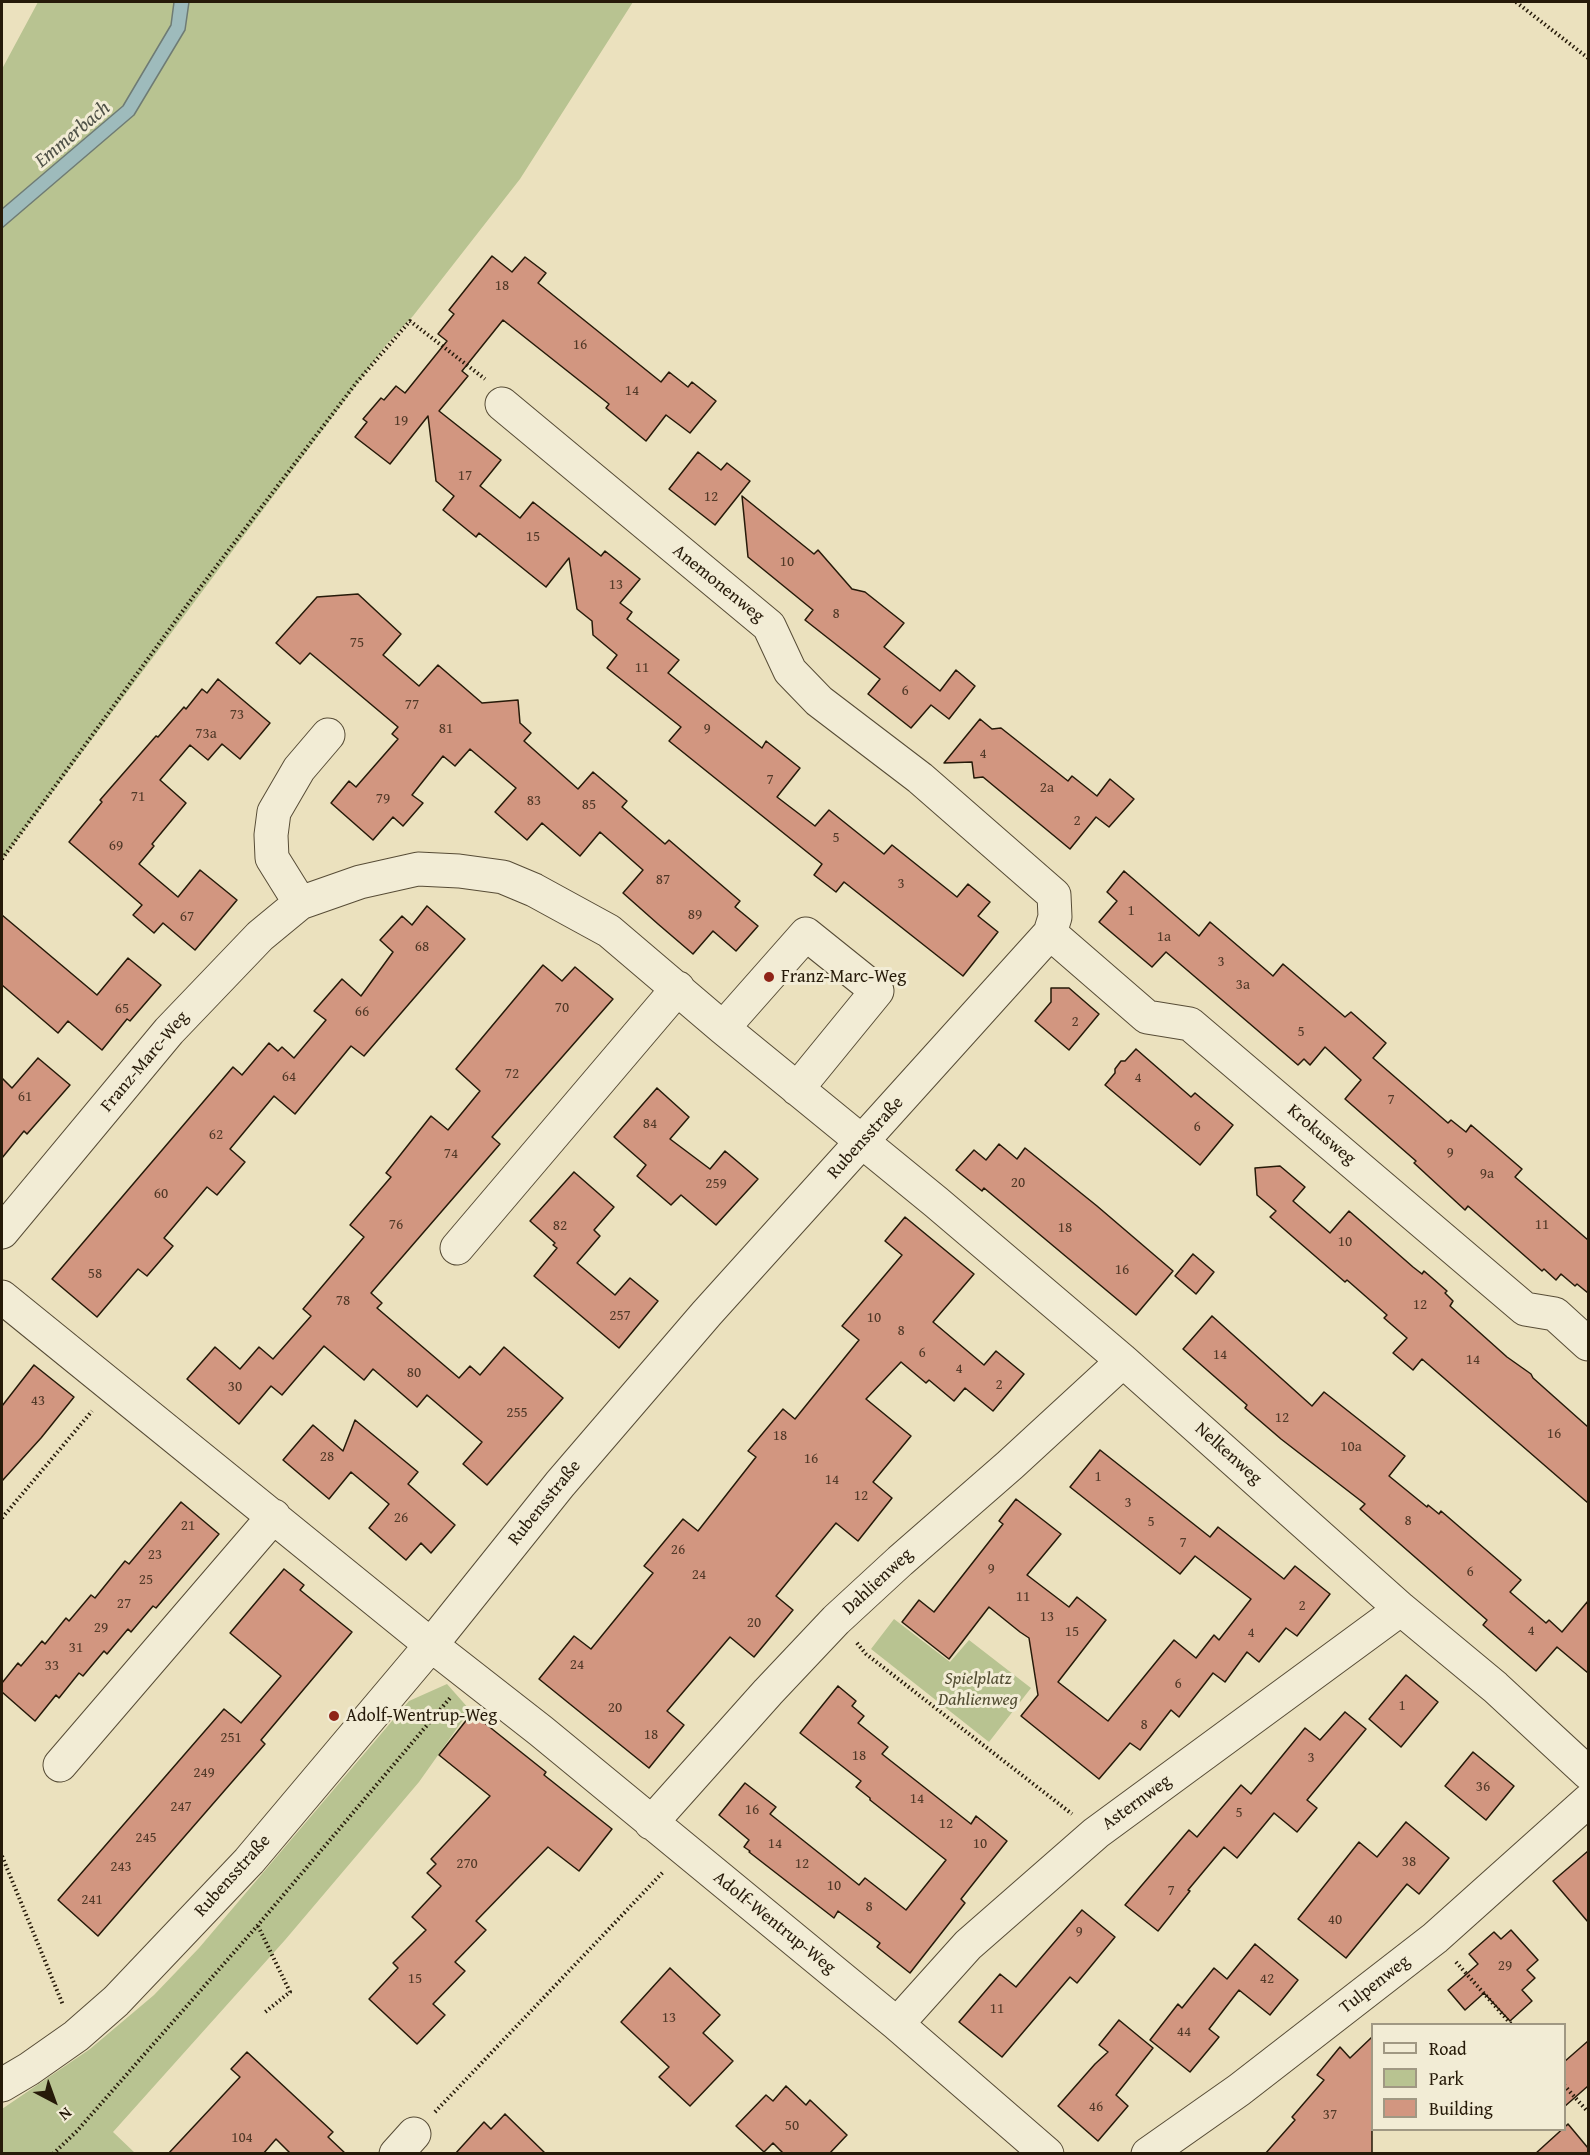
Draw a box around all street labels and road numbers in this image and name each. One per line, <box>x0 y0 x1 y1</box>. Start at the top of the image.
street label: Anemonenweg <box>668 540 768 628</box>
street label: Franz-Marc-Weg <box>96 1007 194 1117</box>
street label: Rubensstraße <box>823 1092 909 1184</box>
street label: Krokusweg <box>1282 1100 1360 1170</box>
street label: Nelkenweg <box>1190 1418 1266 1490</box>
street label: Rubensstraße <box>504 1456 586 1550</box>
street label: Dahlienweg <box>838 1544 918 1620</box>
street label: Asternweg <box>1098 1771 1176 1835</box>
street label: Rubensstraße <box>190 1830 276 1922</box>
street label: Adolf-Wentrup-Weg <box>708 1867 840 1979</box>
street label: Tulpenweg <box>1336 1951 1414 2019</box>

